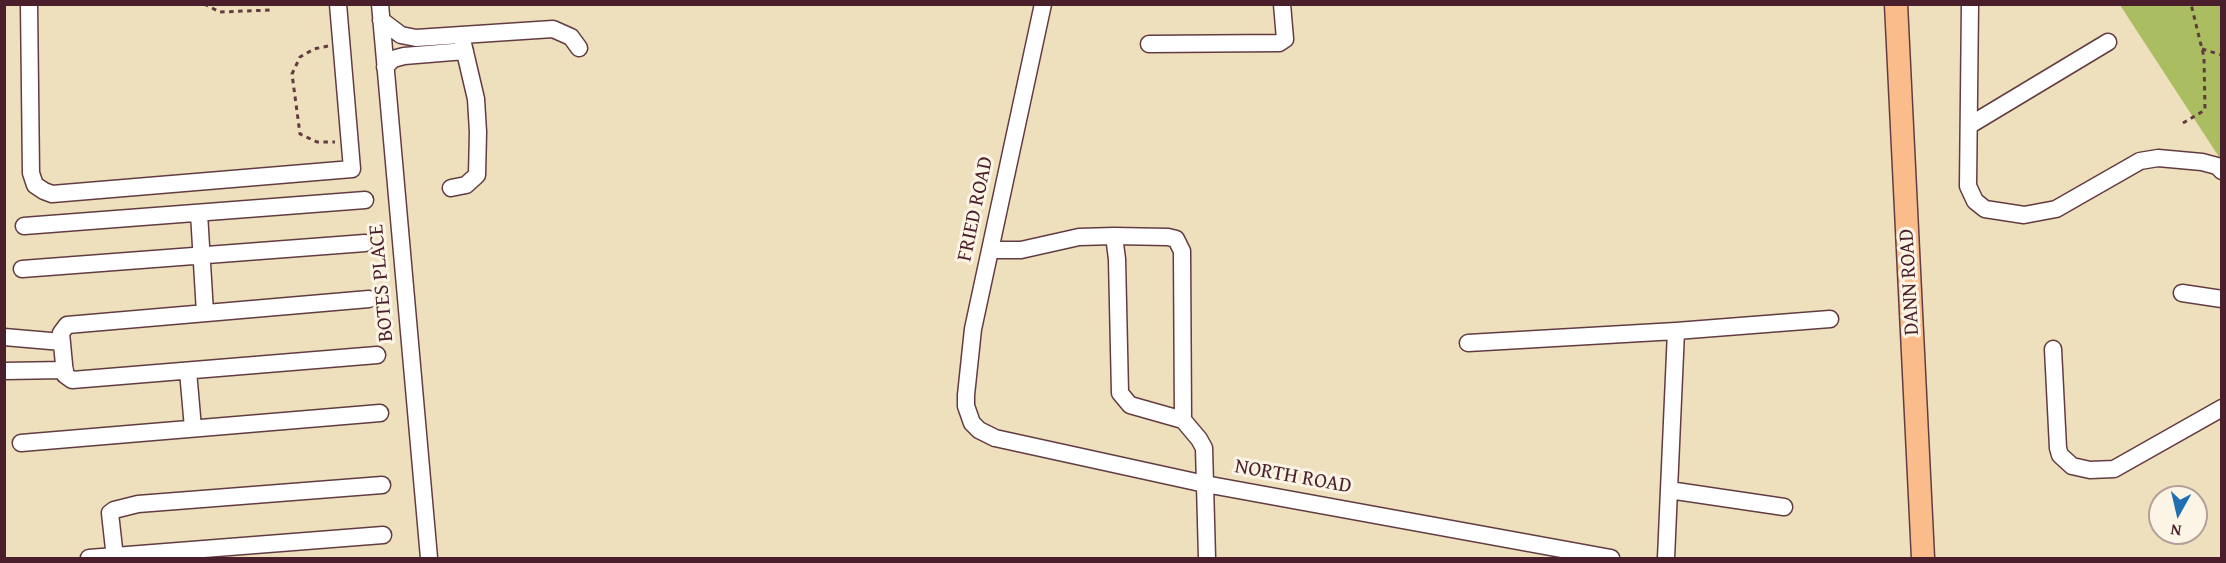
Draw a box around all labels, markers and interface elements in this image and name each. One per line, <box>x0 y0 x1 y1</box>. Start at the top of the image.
street label: FRIED ROAD <box>953 154 999 264</box>
street label: BOTES PLACE <box>364 223 400 343</box>
street label: DANN ROAD <box>1895 228 1925 336</box>
street label: NORTH ROAD <box>1233 454 1353 500</box>
north arrow <box>2148 485 2208 545</box>
text: N <box>2169 518 2183 543</box>

